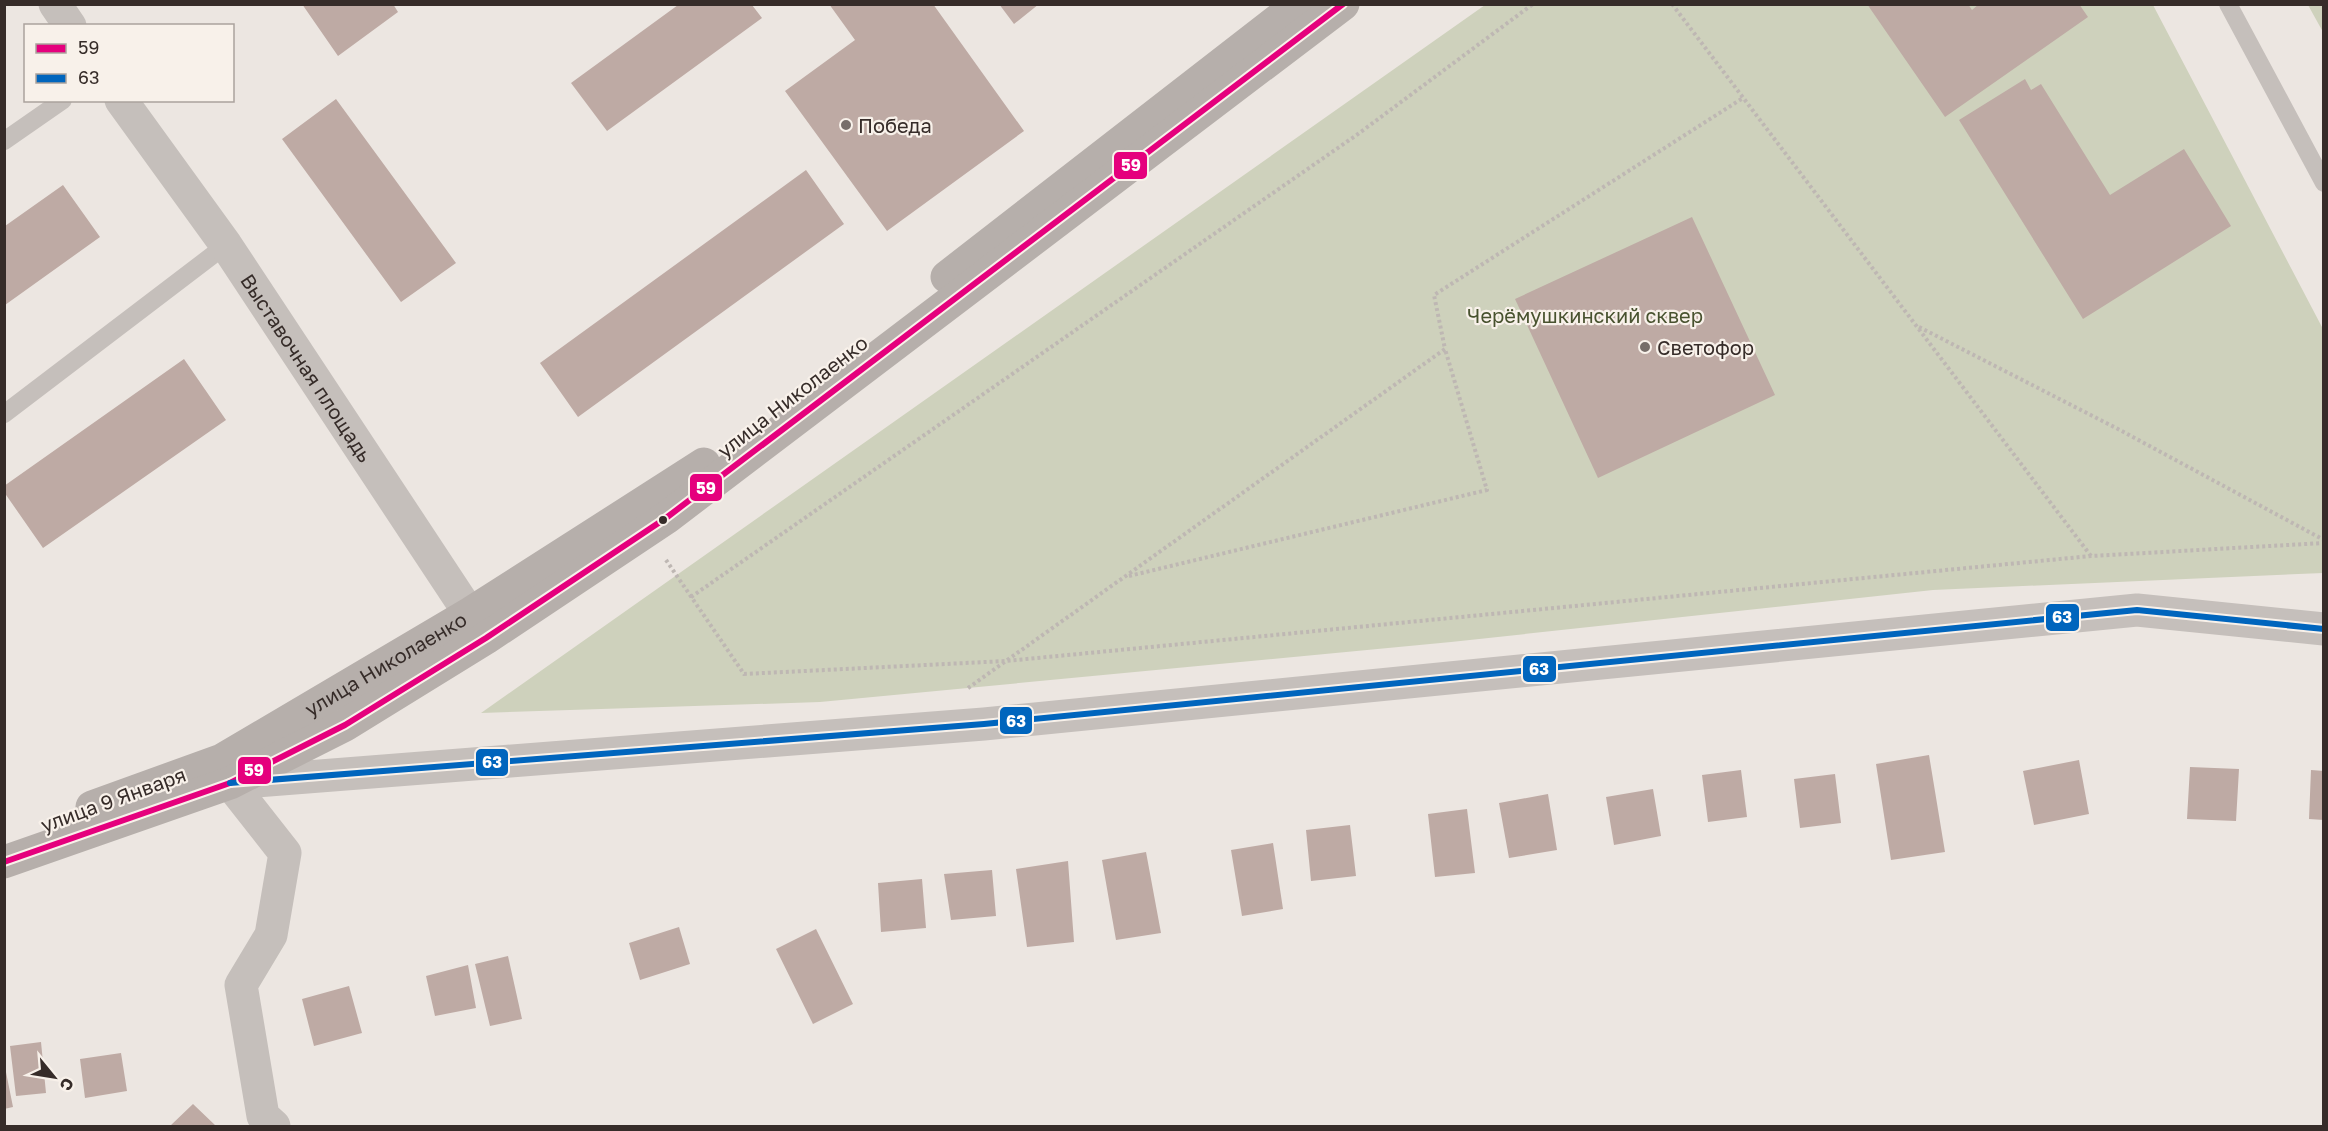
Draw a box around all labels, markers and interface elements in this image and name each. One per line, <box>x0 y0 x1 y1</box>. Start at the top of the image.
legend <box>24 24 234 102</box>
text: 59 <box>78 36 99 58</box>
text: 63 <box>78 66 99 88</box>
place label: Победа <box>858 113 932 137</box>
marker: Победа <box>839 118 853 132</box>
line badge: 59 <box>1113 151 1148 180</box>
text: 59 <box>1121 155 1141 175</box>
street label: Выставочная площадь <box>236 269 378 466</box>
park label: Черёмушкинский сквер <box>1467 303 1703 327</box>
street label: улица Николаенко <box>712 330 872 462</box>
place label: Светофор <box>1657 335 1754 359</box>
marker: Светофор <box>1638 340 1652 354</box>
line badge: 59 <box>689 473 723 502</box>
text: 59 <box>696 478 716 498</box>
unlabelled marker <box>657 514 669 526</box>
line badge: 63 <box>2045 603 2080 632</box>
street label: улица Николаенко <box>300 606 471 721</box>
text: 63 <box>2052 607 2072 627</box>
line badge: 63 <box>1522 655 1557 683</box>
text: 63 <box>1529 659 1549 679</box>
line badge: 63 <box>999 706 1033 735</box>
text: 63 <box>1006 711 1026 731</box>
line badge: 63 <box>475 748 509 777</box>
text: 63 <box>482 752 502 772</box>
line badge: 59 <box>237 756 272 785</box>
text: 59 <box>244 760 264 780</box>
street label: улица 9 Января <box>37 762 189 836</box>
north arrow <box>24 1047 84 1107</box>
text: С <box>55 1075 78 1094</box>

